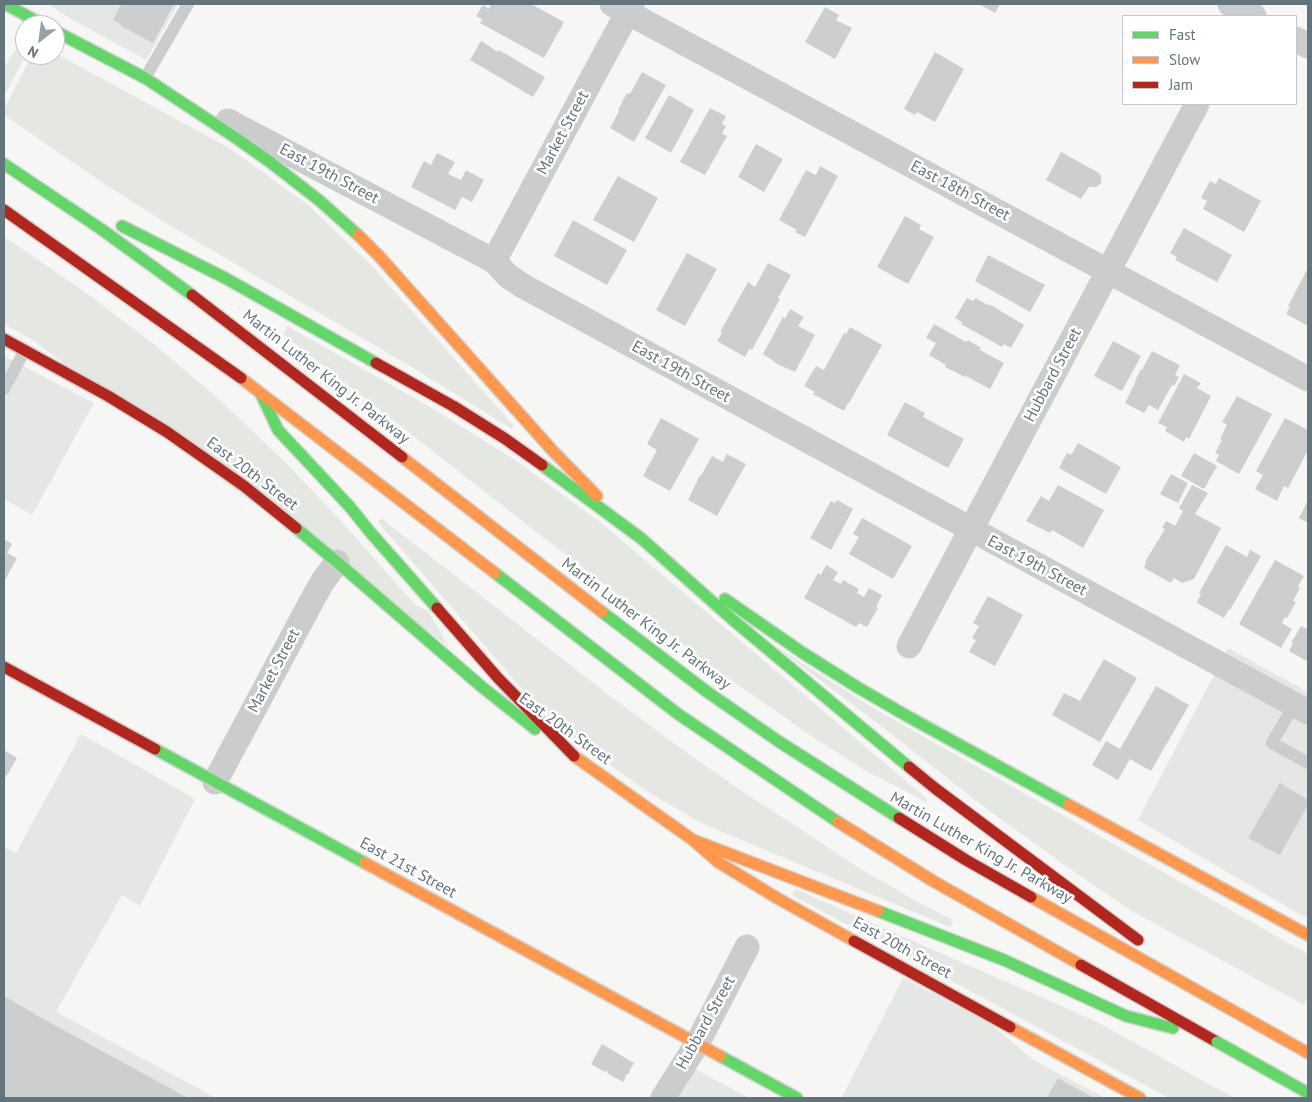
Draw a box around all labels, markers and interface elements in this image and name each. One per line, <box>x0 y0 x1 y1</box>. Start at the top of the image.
north arrow <box>15 15 65 65</box>
legend <box>1122 15 1297 105</box>
text: Fast <box>1169 25 1196 44</box>
text: N <box>25 42 41 62</box>
text: Slow <box>1169 50 1200 69</box>
text: Jam <box>1169 75 1193 94</box>
street label: Market Street <box>533 88 593 178</box>
street label: East 19th Street <box>276 140 382 208</box>
street label: East 18th Street <box>907 157 1013 225</box>
street label: Martin Luther King Jr. Parkway <box>239 306 413 448</box>
street label: Hubbard Street <box>1020 325 1086 425</box>
street label: East 19th Street <box>628 337 734 407</box>
street label: East 20th Street <box>202 433 302 515</box>
street label: East 19th Street <box>984 532 1090 600</box>
street label: Martin Luther King Jr. Parkway <box>558 554 734 694</box>
street label: Market Street <box>244 626 304 716</box>
street label: East 20th Street <box>515 689 615 769</box>
street label: Martin Luther King Jr. Parkway <box>887 788 1075 908</box>
street label: East 21st Street <box>356 834 460 902</box>
street label: East 20th Street <box>849 913 955 983</box>
street label: Hubbard Street <box>672 973 740 1073</box>

